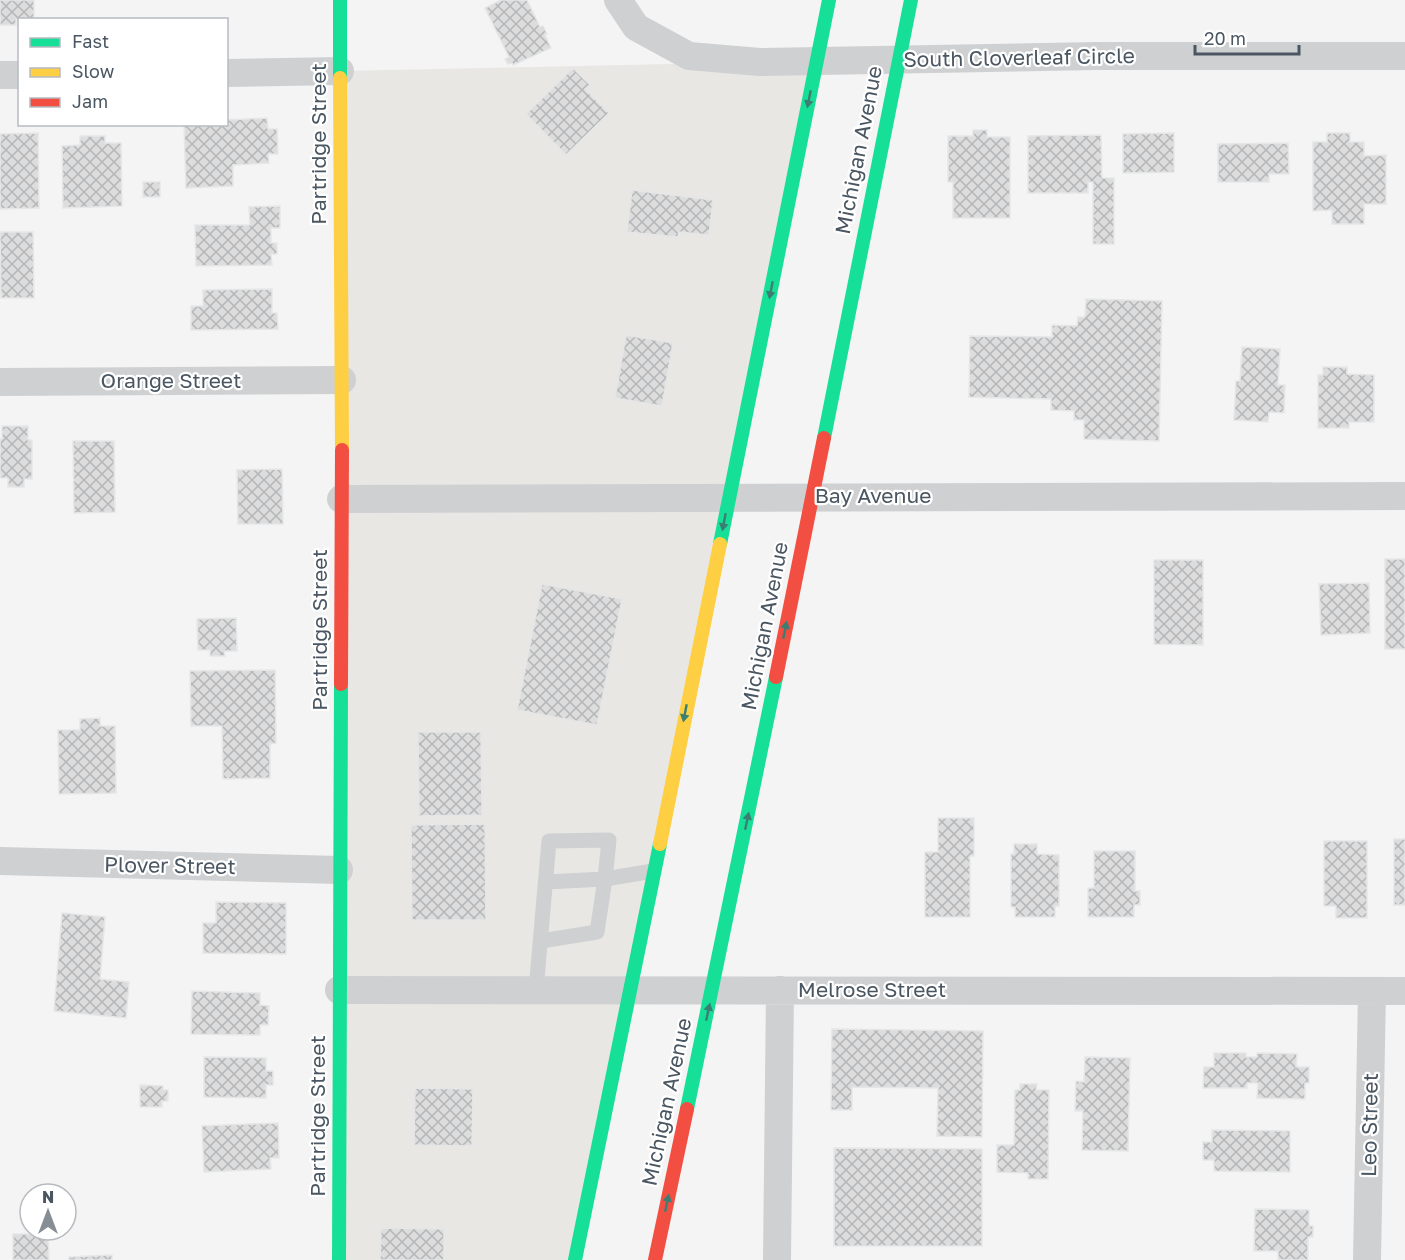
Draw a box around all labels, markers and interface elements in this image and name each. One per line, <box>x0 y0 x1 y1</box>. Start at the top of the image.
legend <box>18 18 228 126</box>
scale bar <box>1195 18 1298 56</box>
text: 20 m <box>1204 27 1246 49</box>
text: Fast <box>72 30 109 52</box>
street label: South Cloverleaf Circle <box>903 42 1135 72</box>
text: Slow <box>72 60 115 82</box>
street label: Partridge Street <box>305 63 331 225</box>
street label: Michigan Avenue <box>829 64 887 236</box>
one-way arrow <box>804 89 813 108</box>
text: Jam <box>72 90 108 112</box>
one-way arrow <box>766 280 775 299</box>
street label: Orange Street <box>101 367 241 393</box>
street label: Bay Avenue <box>815 482 931 508</box>
one-way arrow <box>719 513 728 532</box>
street label: Michigan Avenue <box>735 540 793 712</box>
street label: Partridge Street <box>306 549 332 711</box>
one-way arrow <box>781 620 790 639</box>
one-way arrow <box>680 704 690 723</box>
one-way arrow <box>743 811 752 830</box>
street label: Plover Street <box>104 851 236 879</box>
street label: Melrose Street <box>798 976 946 1002</box>
one-way arrow <box>704 1002 713 1021</box>
street label: Michigan Avenue <box>636 1016 696 1188</box>
street label: Partridge Street <box>304 1035 330 1197</box>
street label: Leo Street <box>1355 1073 1383 1177</box>
north arrow <box>18 1182 78 1242</box>
text: N <box>42 1187 54 1207</box>
one-way arrow <box>663 1194 673 1212</box>

